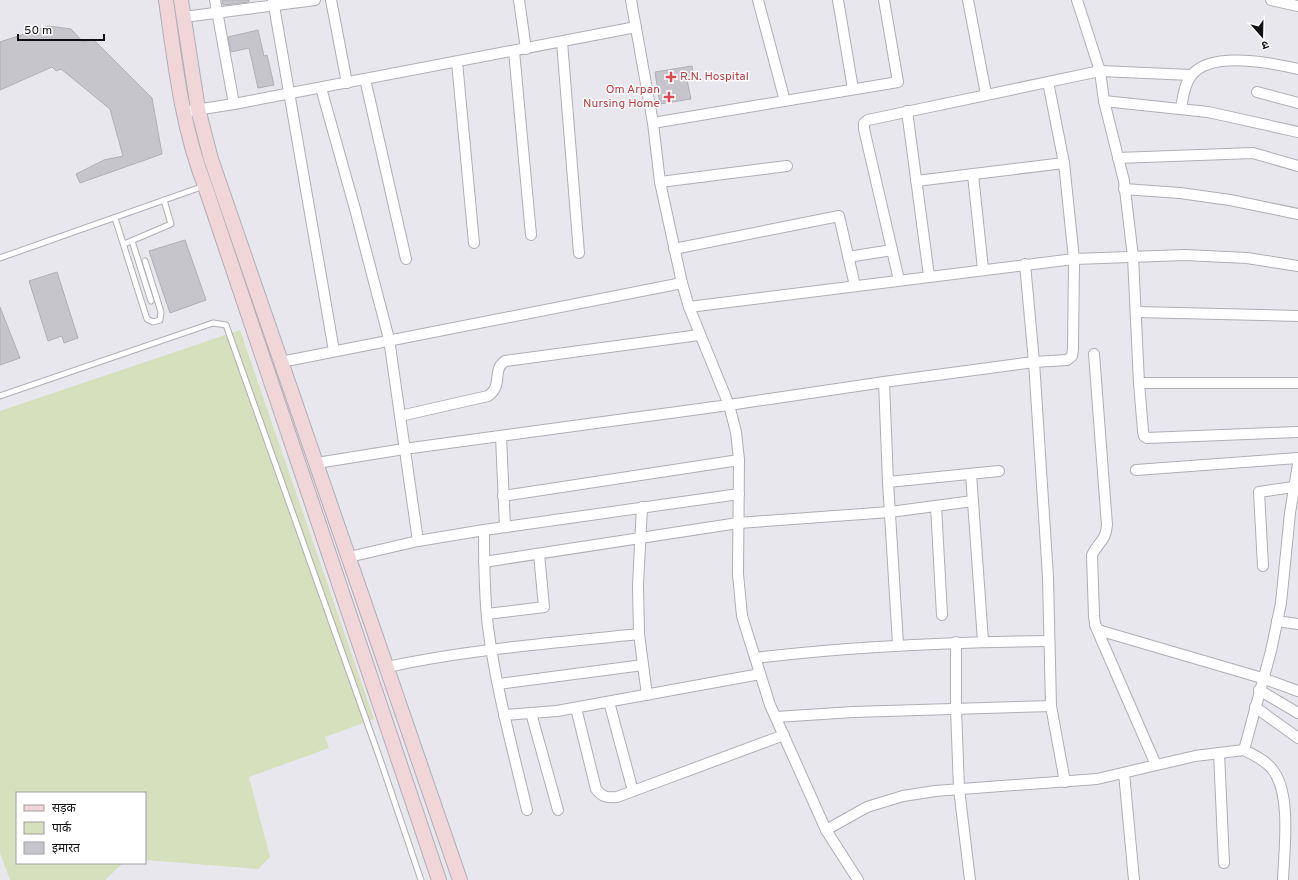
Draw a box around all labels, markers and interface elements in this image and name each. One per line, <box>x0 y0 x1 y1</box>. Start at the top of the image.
scale bar <box>18 16 104 42</box>
north arrow <box>1242 16 1282 56</box>
text: 50 m <box>24 23 52 39</box>
text: उ <box>1259 37 1270 52</box>
place label: R.N. Hospital <box>680 69 749 85</box>
marker: R.N. Hospital <box>665 71 677 83</box>
place label: Om Arpan Nursing Home <box>583 82 660 112</box>
marker: Om Arpan Nursing Home <box>663 91 675 103</box>
legend <box>16 792 146 864</box>
text: सड़क <box>52 801 77 817</box>
text: पार्क <box>52 821 72 837</box>
text: इमारत <box>52 841 81 857</box>

